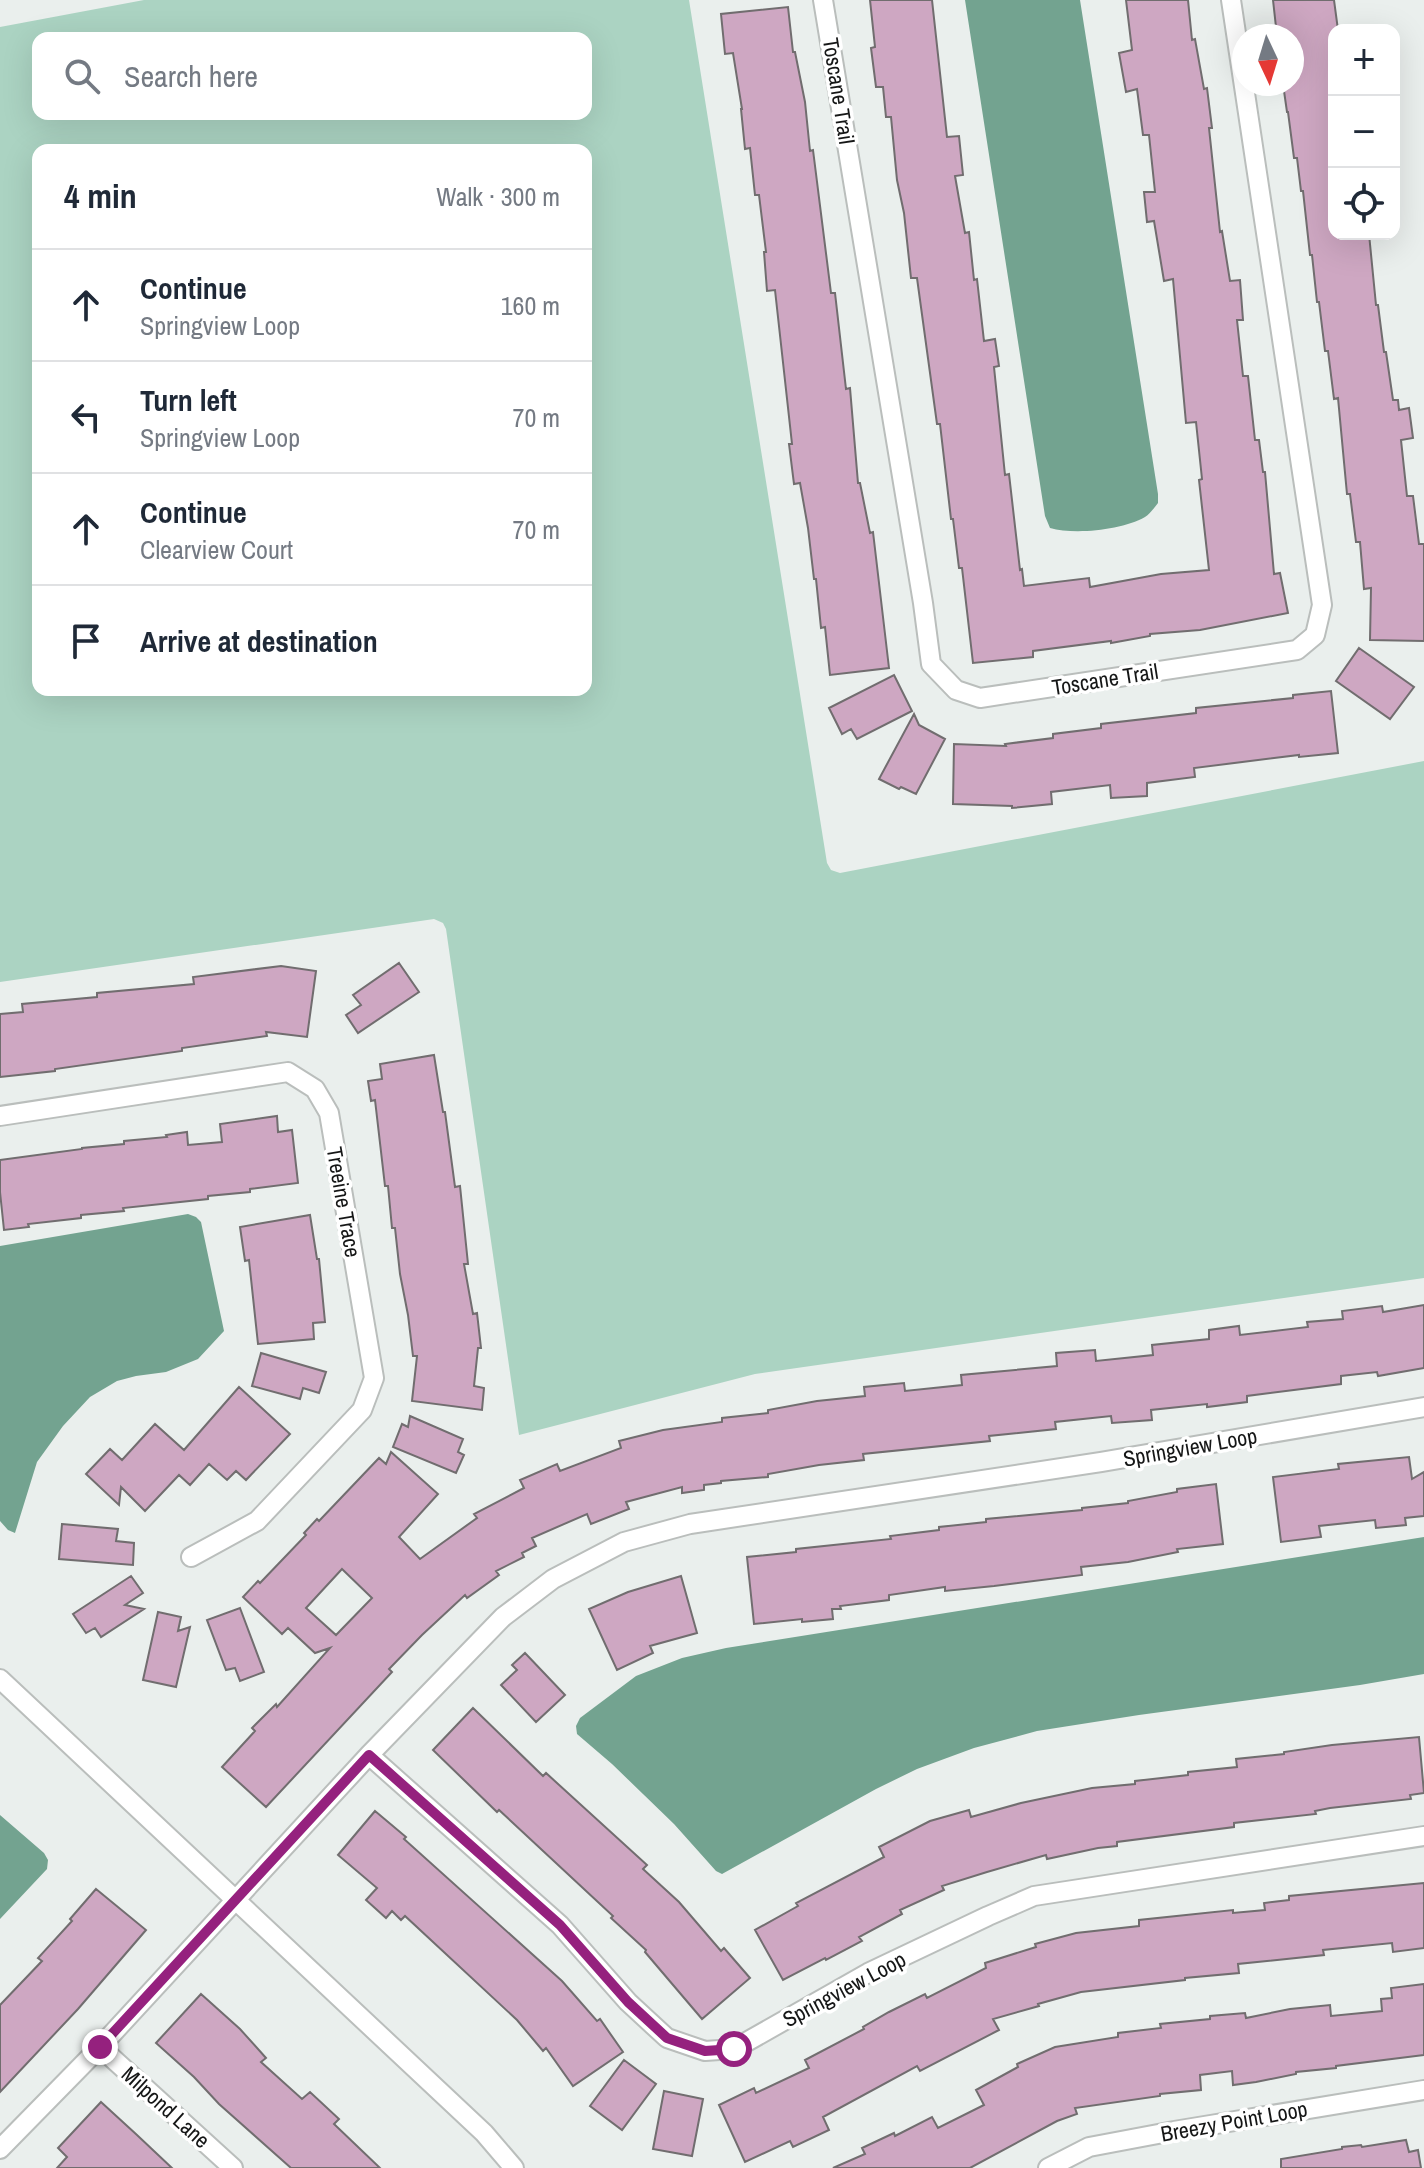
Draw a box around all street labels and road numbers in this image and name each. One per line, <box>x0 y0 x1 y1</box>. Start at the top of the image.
street label: Toscane Trail <box>816 36 862 146</box>
street label: Toscane Trail <box>1050 656 1160 702</box>
street label: Treeine Trace <box>320 1144 368 1260</box>
street label: Springview Loop <box>1121 1420 1259 1474</box>
street label: Springview Loop <box>777 1944 911 2034</box>
street label: Milpond Lane <box>115 2059 217 2155</box>
street label: Breezy Point Loop <box>1158 2093 1310 2149</box>

